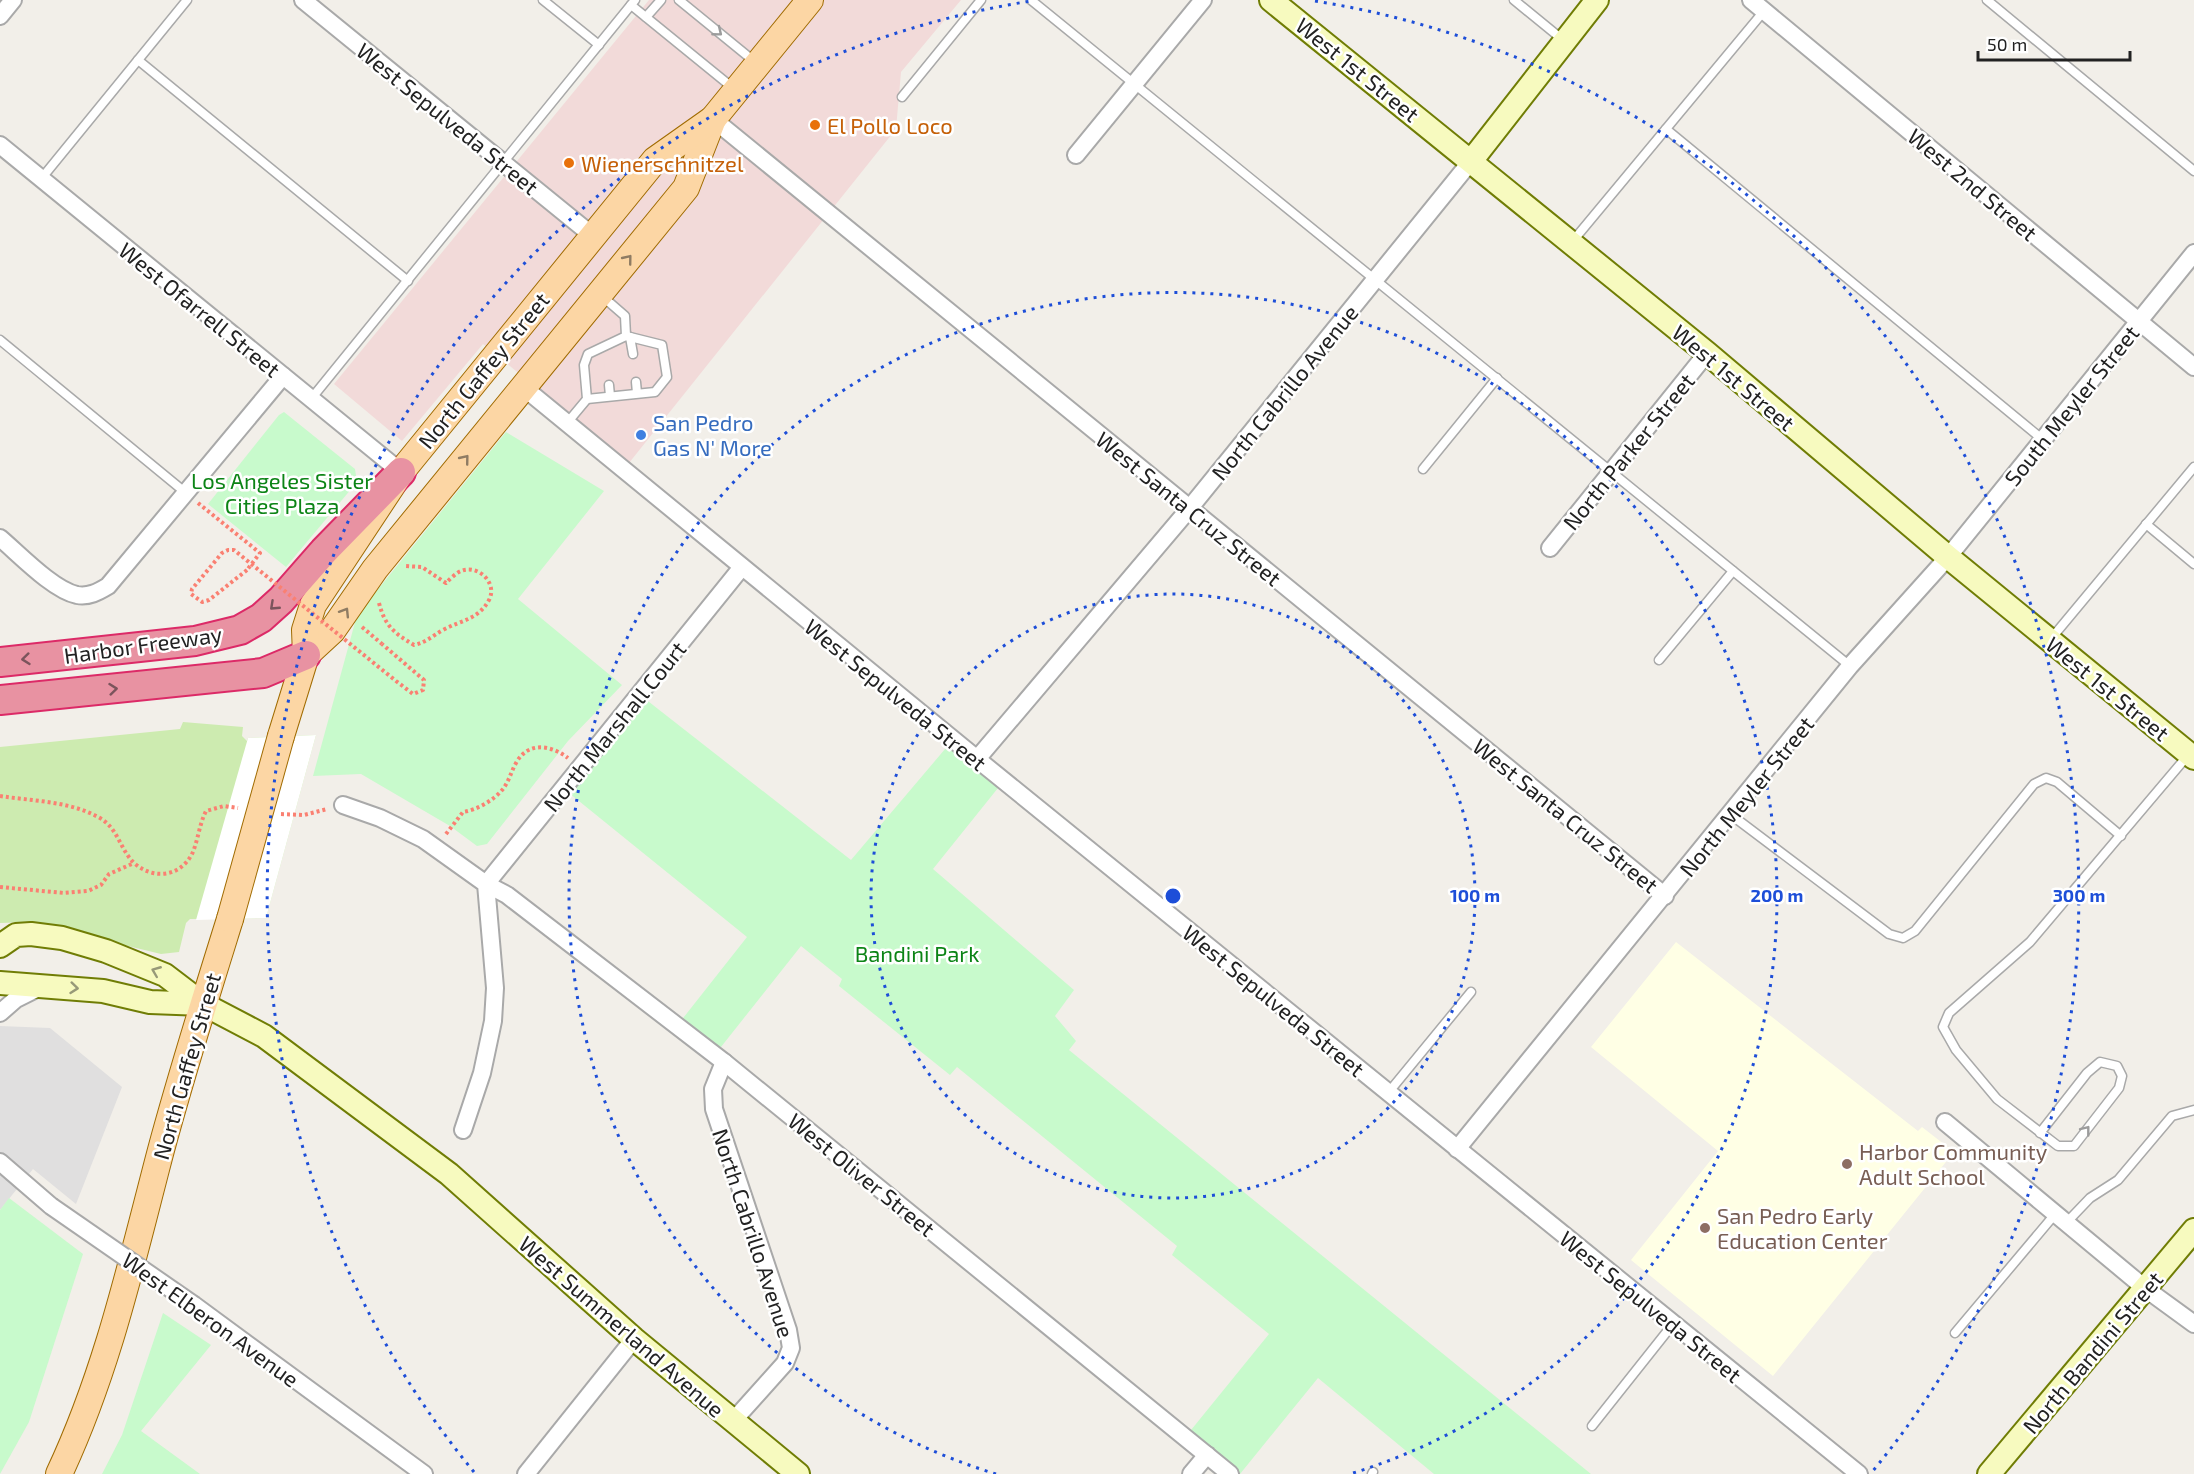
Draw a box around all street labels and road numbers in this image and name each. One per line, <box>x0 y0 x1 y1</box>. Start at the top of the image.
street label: West 1st Street <box>1291 11 1425 127</box>
street label: West Sepulveda Street <box>352 37 544 199</box>
street label: West 2nd Street <box>1903 122 2043 246</box>
street label: West Ofarrell Street <box>114 236 286 382</box>
street label: North Gaffey Street <box>412 287 554 453</box>
street label: North Cabrillo Avenue <box>1205 299 1363 485</box>
street label: West 1st Street <box>1668 318 1800 436</box>
street label: South Meyler Street <box>1998 320 2144 490</box>
street label: North Parker Street <box>1557 368 1699 534</box>
street label: West Santa Cruz Street <box>1091 425 1287 591</box>
street label: West Sepulveda Street <box>800 613 992 775</box>
street label: Harbor Freeway <box>62 620 224 668</box>
street label: West 1st Street <box>2041 630 2175 746</box>
street label: North Marshall Court <box>537 636 691 816</box>
street label: North Meyler Street <box>1673 711 1819 881</box>
street label: West Santa Cruz Street <box>1468 732 1664 898</box>
street label: West Sepulveda Street <box>1178 919 1370 1081</box>
street label: North Gaffey Street <box>147 970 225 1162</box>
street label: West Oliver Street <box>783 1107 941 1241</box>
street label: North Cabrillo Avenue <box>708 1125 800 1341</box>
street label: West Sepulveda Street <box>1555 1225 1747 1387</box>
street label: West Summerland Avenue <box>514 1230 730 1422</box>
street label: West Elberon Avenue <box>118 1246 304 1392</box>
street label: North Bandini Street <box>2017 1266 2167 1438</box>

